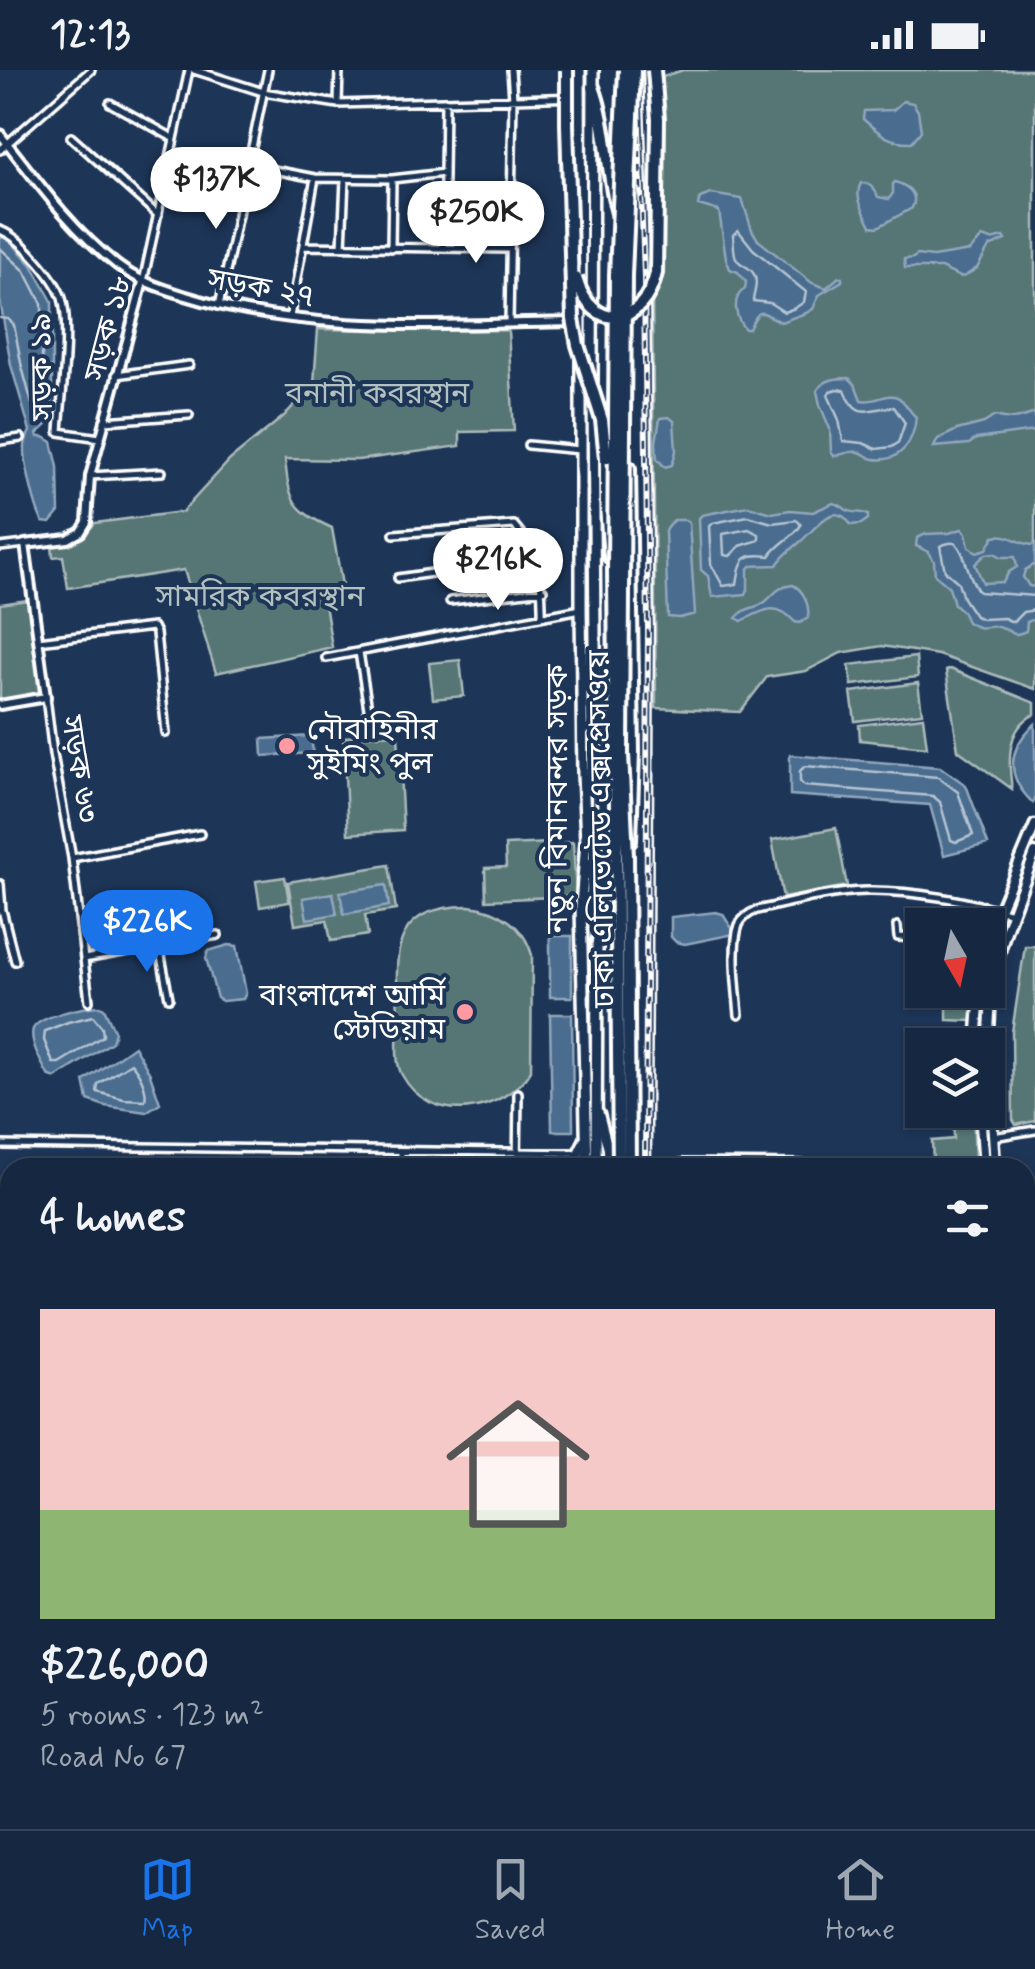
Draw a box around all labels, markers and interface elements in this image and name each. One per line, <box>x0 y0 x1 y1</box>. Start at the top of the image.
text: 12:13 <box>50 11 130 60</box>
pin: $137K <box>146 147 286 232</box>
text: $137K <box>172 158 260 200</box>
pin: $250K <box>406 181 546 266</box>
text: $250K <box>429 192 523 234</box>
street label: সড়ক ২৭ <box>203 260 317 317</box>
street label: সড়ক ১৮ <box>75 271 141 387</box>
street label: সড়ক ১৯ <box>22 313 63 422</box>
park label: বনানী কবরস্থান <box>284 375 470 414</box>
pin: $216K <box>428 528 568 613</box>
text: $216K <box>455 539 541 581</box>
park label: সামরিক কবরস্থান <box>154 578 366 617</box>
street label: ঢাকা এলিভেটেড এক্সপ্রেসওয়ে <box>580 648 625 1009</box>
street label: নতুন বিমানবন্দর সড়ক <box>539 664 578 935</box>
place label: নৌবাহিনীর সুইমিং পুল <box>306 711 439 784</box>
street label: সড়ক ৬৩ <box>51 712 106 826</box>
marker: নৌবাহিনীর সুইমিং পুল <box>276 735 298 757</box>
pin: $226K <box>77 890 217 975</box>
text: $226K <box>102 901 192 943</box>
north arrow <box>905 908 1005 1008</box>
map controls <box>905 908 1005 1128</box>
place label: বাংলাদেশ আর্মি স্টেডিয়াম <box>258 976 447 1050</box>
marker: বাংলাদেশ আর্মি স্টেডিয়াম <box>454 1001 476 1023</box>
button: layers <box>905 1028 1005 1128</box>
text: 4 homes <box>40 1191 186 1246</box>
icon: filters <box>940 1191 995 1246</box>
icon: home <box>428 1374 608 1554</box>
text: $226,000 <box>40 1639 209 1694</box>
text: 5 rooms · 123 m² <box>40 1694 264 1736</box>
text: Road No 67 <box>40 1736 186 1778</box>
tab: Map <box>140 1852 195 1949</box>
tab: Saved <box>475 1852 546 1949</box>
tab: Home <box>825 1852 895 1949</box>

